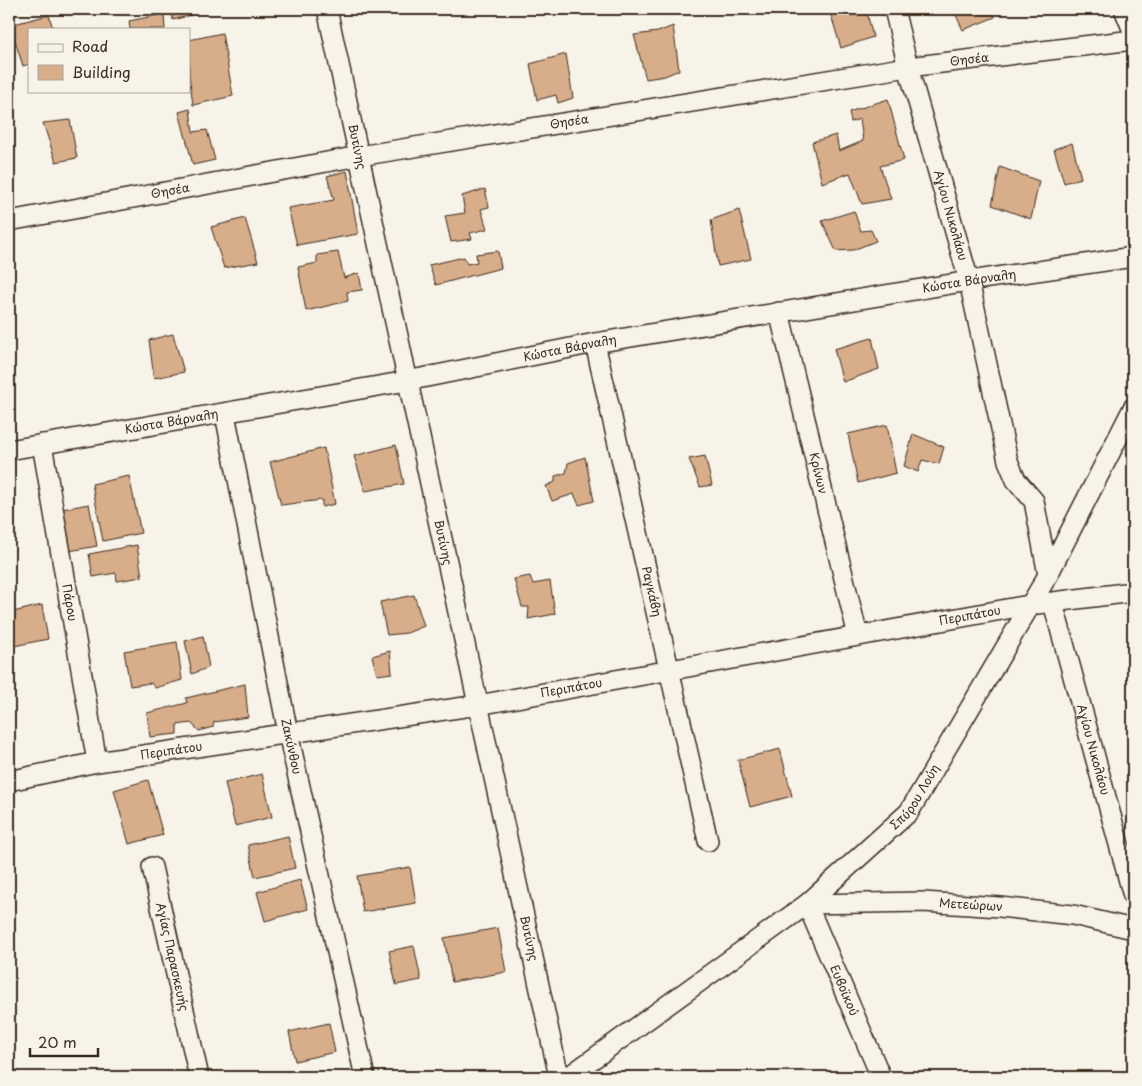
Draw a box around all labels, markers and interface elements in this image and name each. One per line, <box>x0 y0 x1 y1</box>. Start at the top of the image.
legend <box>28 28 190 92</box>
text: Road <box>72 34 108 57</box>
street label: Θησέα <box>949 47 990 70</box>
text: Building <box>72 60 131 83</box>
street label: Θησέα <box>548 109 590 133</box>
street label: Βυτίνης <box>344 122 372 171</box>
street label: Αγίου Νικολάου <box>930 168 973 263</box>
street label: Θησέα <box>149 178 191 202</box>
street label: Κώστα Βάρναλη <box>921 264 1017 297</box>
street label: Κώστα Βάρναλη <box>521 330 618 365</box>
street label: Κώστα Βάρναλη <box>123 404 220 438</box>
street label: Κρίνων <box>806 450 833 496</box>
street label: Βυτίνης <box>430 518 458 567</box>
street label: Ραγκάβη <box>638 565 667 618</box>
street label: Πάρου <box>58 582 83 623</box>
street label: Περιπάτου <box>937 600 1002 629</box>
street label: Περιπάτου <box>539 673 604 702</box>
street label: Αγίου Νικολάου <box>1073 702 1115 797</box>
street label: Ζακύνθου <box>277 717 307 776</box>
street label: Περιπάτου <box>139 736 203 763</box>
street label: Σπύρου Λούη <box>885 760 943 833</box>
street label: Μετεώρων <box>939 893 1003 915</box>
street label: Αγίας Παρασκευής <box>152 900 194 1013</box>
street label: Βυτίνης <box>516 914 544 962</box>
street label: Ευβοϊκού <box>826 962 864 1018</box>
scale bar <box>30 1026 98 1058</box>
text: 20 m <box>38 1030 77 1053</box>

